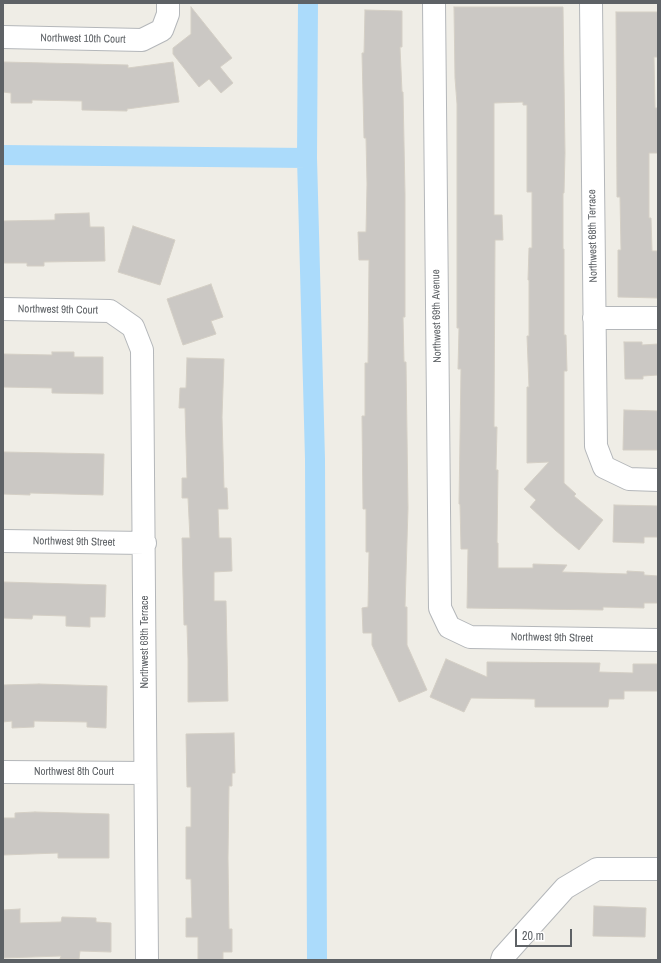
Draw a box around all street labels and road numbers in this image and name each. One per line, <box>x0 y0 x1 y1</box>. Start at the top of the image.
street label: Northwest 10th Court <box>40 32 126 46</box>
street label: Northwest 68th Terrace <box>586 189 600 283</box>
street label: Northwest 69th Avenue <box>430 269 444 363</box>
street label: Northwest 9th Court <box>18 303 98 317</box>
street label: Northwest 9th Street <box>33 535 115 549</box>
street label: Northwest 69th Terrace <box>138 595 152 689</box>
street label: Northwest 9th Street <box>511 631 593 645</box>
street label: Northwest 8th Court <box>34 765 114 779</box>

